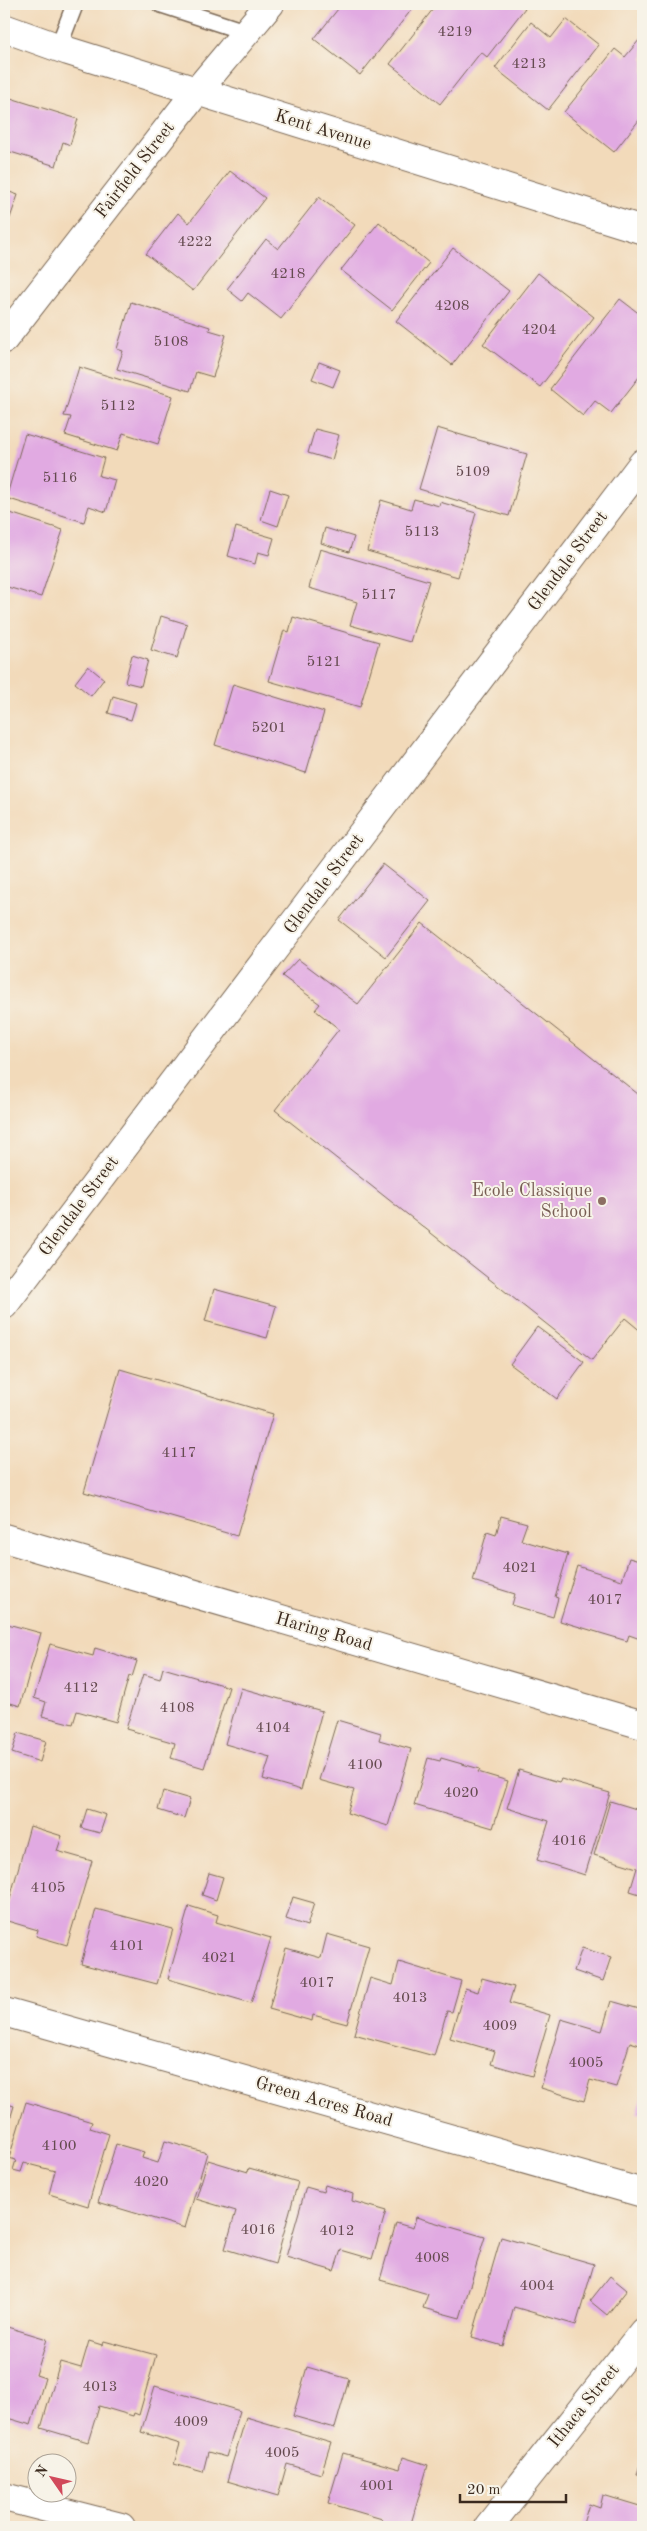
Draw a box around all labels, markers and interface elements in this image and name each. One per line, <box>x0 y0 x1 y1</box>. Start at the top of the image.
house number: 4219 <box>438 25 472 40</box>
house number: 4213 <box>512 57 546 72</box>
street label: Kent Avenue <box>272 107 374 153</box>
street label: Fairfield Street <box>92 118 178 222</box>
house number: 4222 <box>178 235 212 250</box>
house number: 4218 <box>271 267 305 282</box>
house number: 4208 <box>435 299 469 314</box>
house number: 4204 <box>522 323 556 338</box>
house number: 5108 <box>154 335 188 350</box>
house number: 5112 <box>101 399 135 414</box>
house number: 5109 <box>456 465 490 480</box>
house number: 5116 <box>43 471 77 486</box>
street label: Glendale Street <box>525 508 611 614</box>
house number: 5113 <box>405 525 439 540</box>
house number: 5117 <box>362 588 396 603</box>
house number: 5121 <box>307 655 341 670</box>
house number: 5201 <box>252 721 286 736</box>
street label: Glendale Street <box>281 831 367 937</box>
street label: Glendale Street <box>36 1153 122 1259</box>
place label: Ecole Classique School <box>471 1182 592 1221</box>
marker: Ecole Classique School <box>596 1195 608 1207</box>
house number: 4117 <box>162 1446 196 1461</box>
house number: 4021 <box>503 1561 537 1576</box>
house number: 4017 <box>588 1593 622 1608</box>
street label: Haring Road <box>274 1610 374 1654</box>
house number: 4112 <box>64 1681 98 1696</box>
house number: 4108 <box>160 1701 194 1716</box>
house number: 4104 <box>256 1721 290 1736</box>
house number: 4100 <box>348 1758 382 1773</box>
house number: 4020 <box>444 1786 478 1801</box>
house number: 4016 <box>552 1834 586 1849</box>
house number: 4105 <box>31 1881 65 1896</box>
house number: 4101 <box>110 1939 144 1954</box>
house number: 4021 <box>202 1951 236 1966</box>
house number: 4017 <box>300 1976 334 1991</box>
house number: 4013 <box>393 1991 427 2006</box>
house number: 4009 <box>483 2019 517 2034</box>
house number: 4005 <box>569 2056 603 2071</box>
street label: Green Acres Road <box>253 2074 395 2130</box>
house number: 4100 <box>42 2139 76 2154</box>
house number: 4020 <box>134 2175 168 2190</box>
house number: 4016 <box>241 2223 275 2238</box>
house number: 4012 <box>320 2224 354 2239</box>
house number: 4008 <box>415 2251 449 2266</box>
house number: 4004 <box>520 2279 554 2294</box>
street label: Ithaca Street <box>545 2361 623 2451</box>
house number: 4013 <box>83 2380 117 2395</box>
house number: 4009 <box>174 2415 208 2430</box>
house number: 4005 <box>265 2446 299 2461</box>
north arrow <box>28 2454 78 2504</box>
text: N <box>33 2463 51 2480</box>
scale bar <box>460 2471 566 2503</box>
house number: 4001 <box>360 2479 394 2494</box>
text: 20 m <box>467 2483 501 2498</box>

